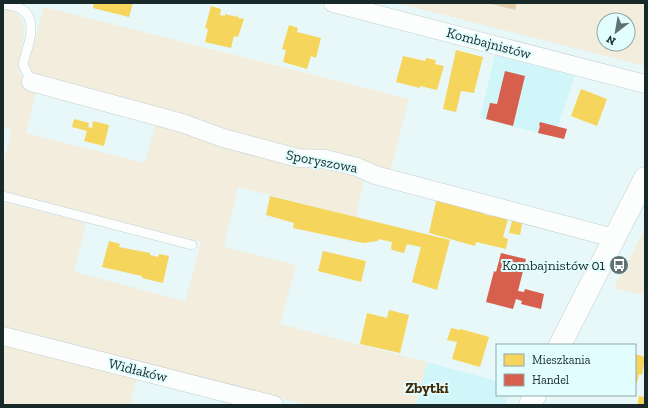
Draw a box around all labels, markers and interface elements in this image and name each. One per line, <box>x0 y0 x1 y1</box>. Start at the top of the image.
north arrow <box>596 12 636 52</box>
street label: Kombajnistów <box>445 24 533 63</box>
text: N <box>604 32 618 48</box>
street label: Sporyszowa <box>285 146 359 177</box>
bus stop icon: Kombajnistów 01 <box>608 254 630 276</box>
place label: Kombajnistów 01 <box>502 257 606 274</box>
legend <box>496 344 636 396</box>
text: Mieszkania <box>532 353 591 367</box>
street label: Widłaków <box>107 355 169 386</box>
text: Handel <box>532 373 569 387</box>
district label: Zbytki <box>405 379 449 397</box>

